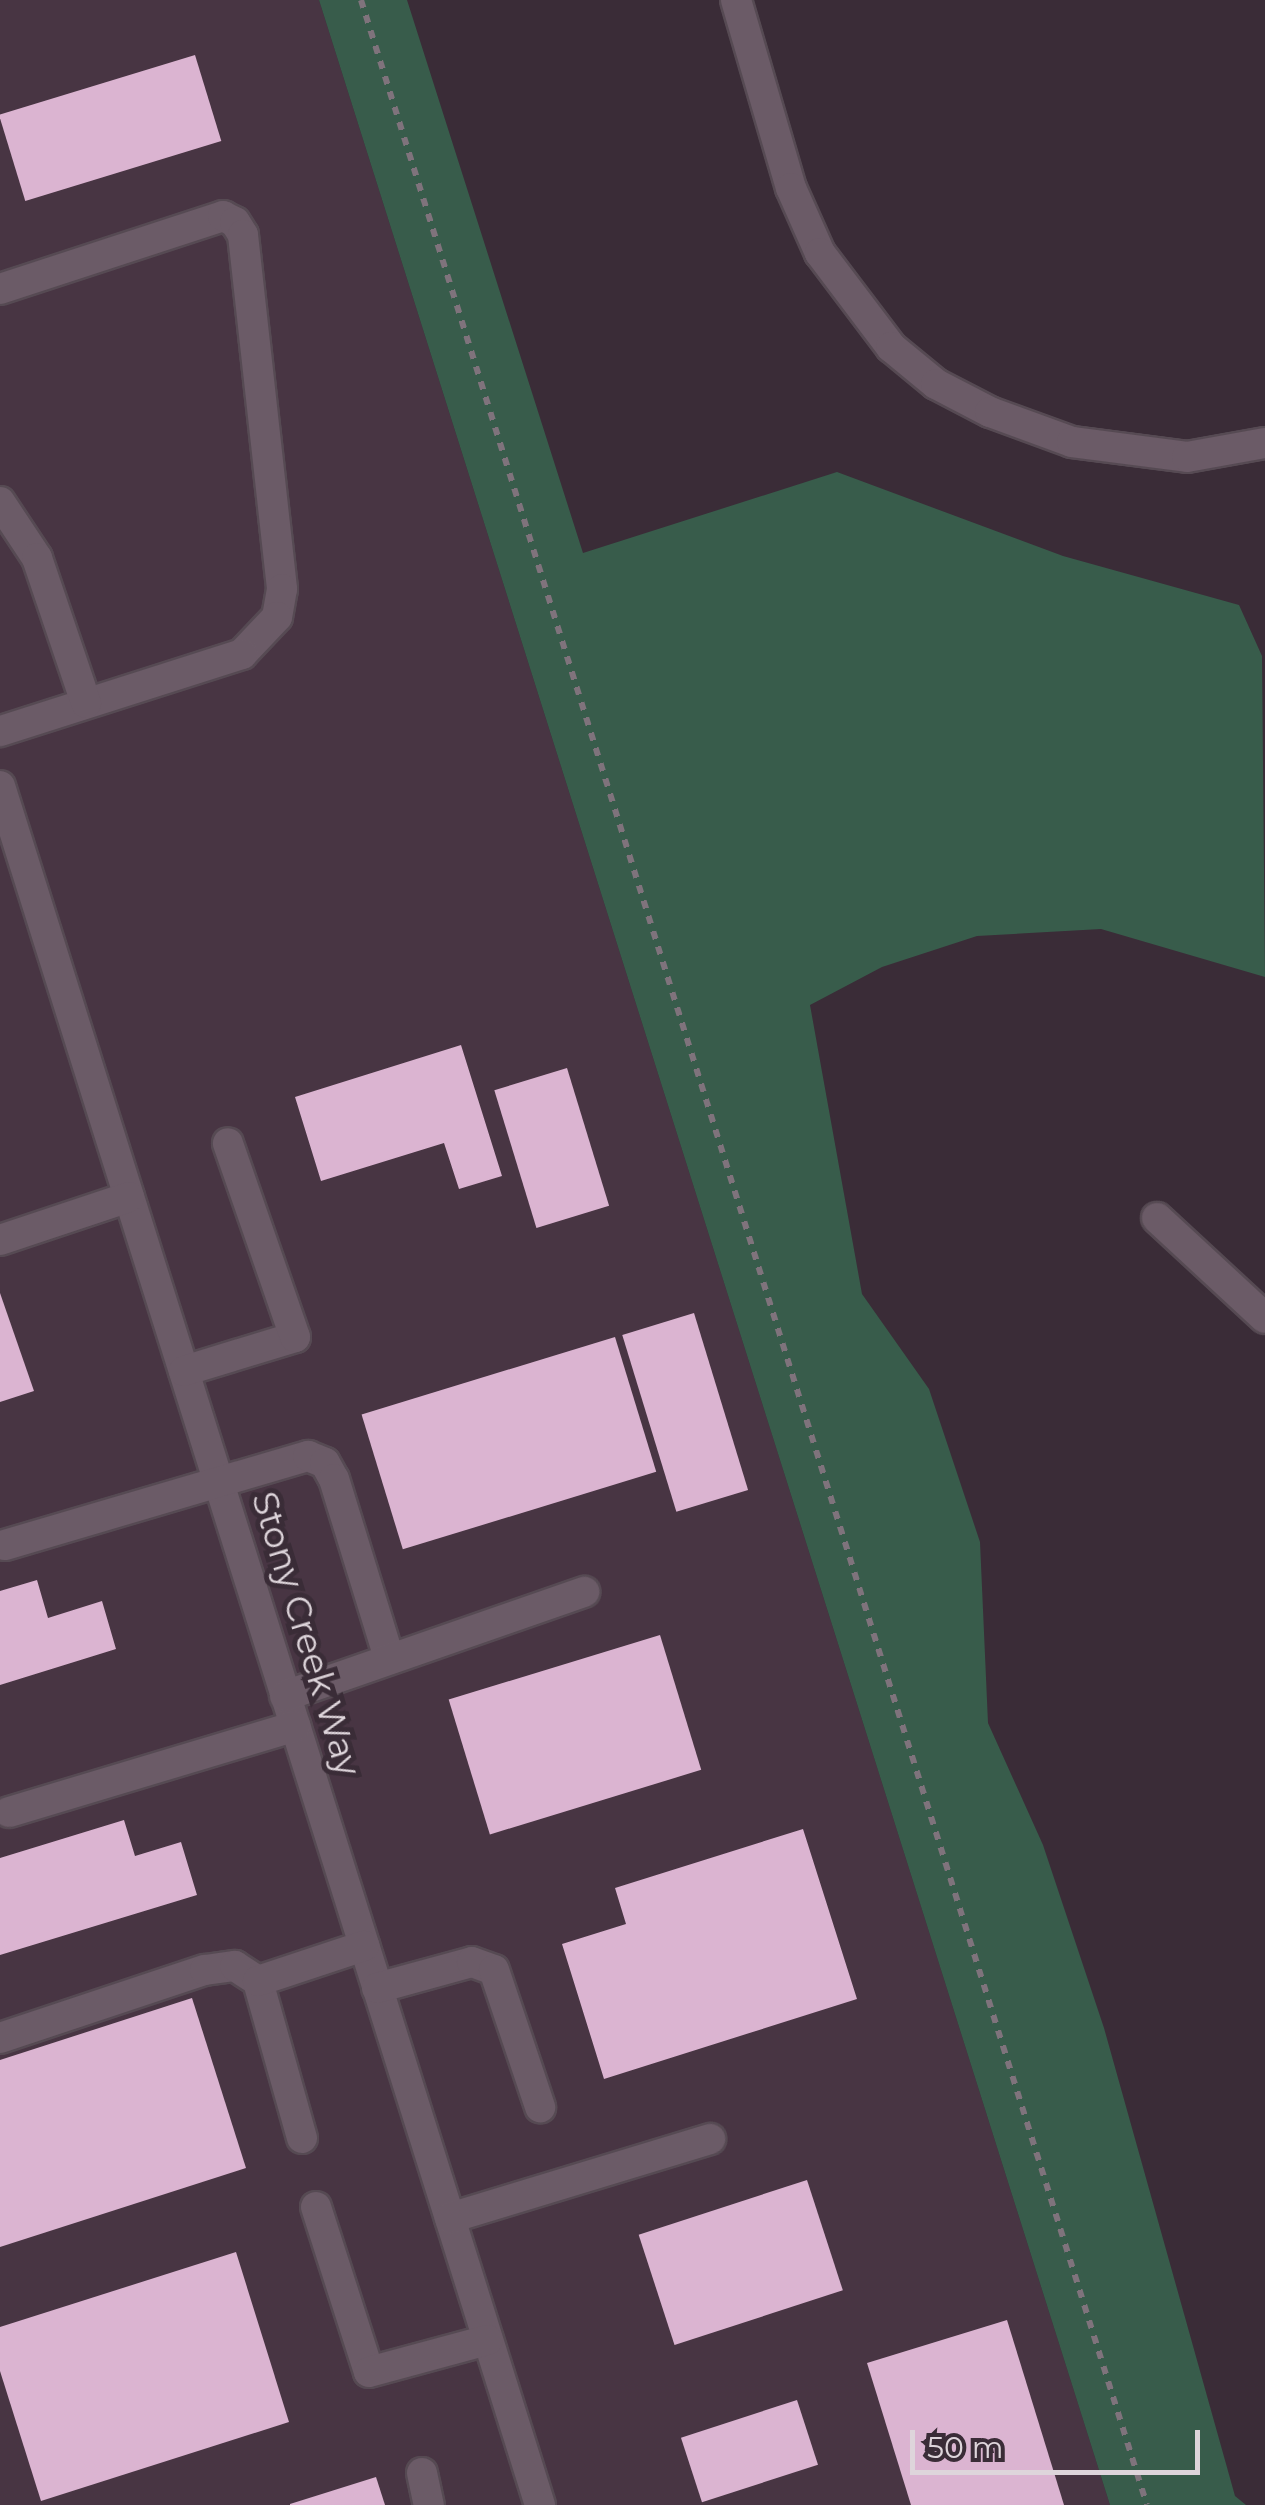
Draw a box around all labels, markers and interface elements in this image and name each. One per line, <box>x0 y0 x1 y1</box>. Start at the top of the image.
street label: Stony Creek Way <box>243 1487 369 1781</box>
scale bar <box>915 2410 1205 2472</box>
text: 50 m <box>927 2429 1004 2466</box>

